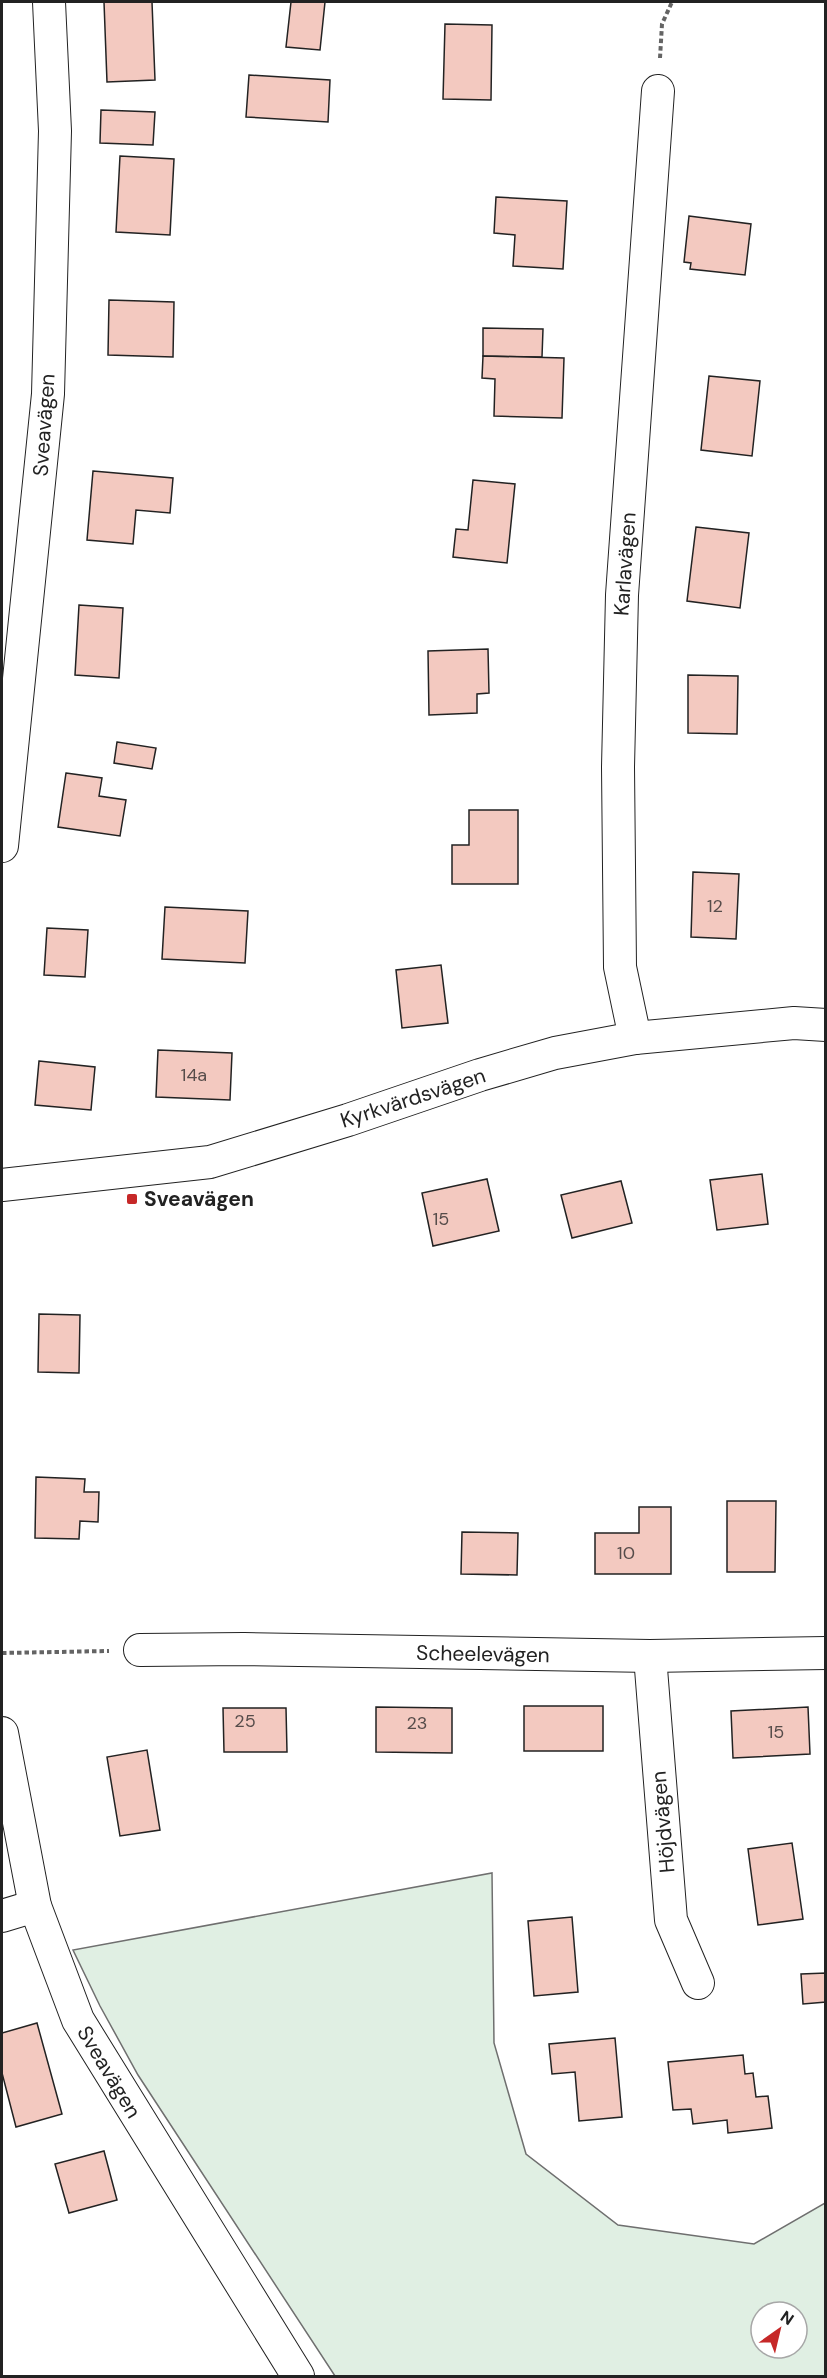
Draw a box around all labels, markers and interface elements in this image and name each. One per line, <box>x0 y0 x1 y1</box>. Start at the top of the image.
street label: Sveavägen <box>26 373 62 477</box>
street label: Karlavägen <box>607 511 643 617</box>
house number: 12 <box>707 894 723 918</box>
street label: Kyrkvärdsvägen <box>337 1061 489 1135</box>
house number: 14a <box>181 1063 207 1087</box>
place label: Sveavägen <box>144 1185 254 1213</box>
marker: Sveavägen <box>125 1192 139 1206</box>
house number: 15 <box>433 1207 449 1231</box>
house number: 10 <box>617 1541 635 1565</box>
street label: Scheelevägen <box>416 1639 550 1669</box>
house number: 25 <box>234 1709 256 1733</box>
house number: 23 <box>406 1711 428 1735</box>
house number: 15 <box>768 1720 784 1744</box>
street label: Höjdvägen <box>645 1770 681 1874</box>
street label: Sveavägen <box>70 2021 148 2123</box>
north arrow <box>749 2300 809 2360</box>
text: N <box>776 2306 798 2330</box>

